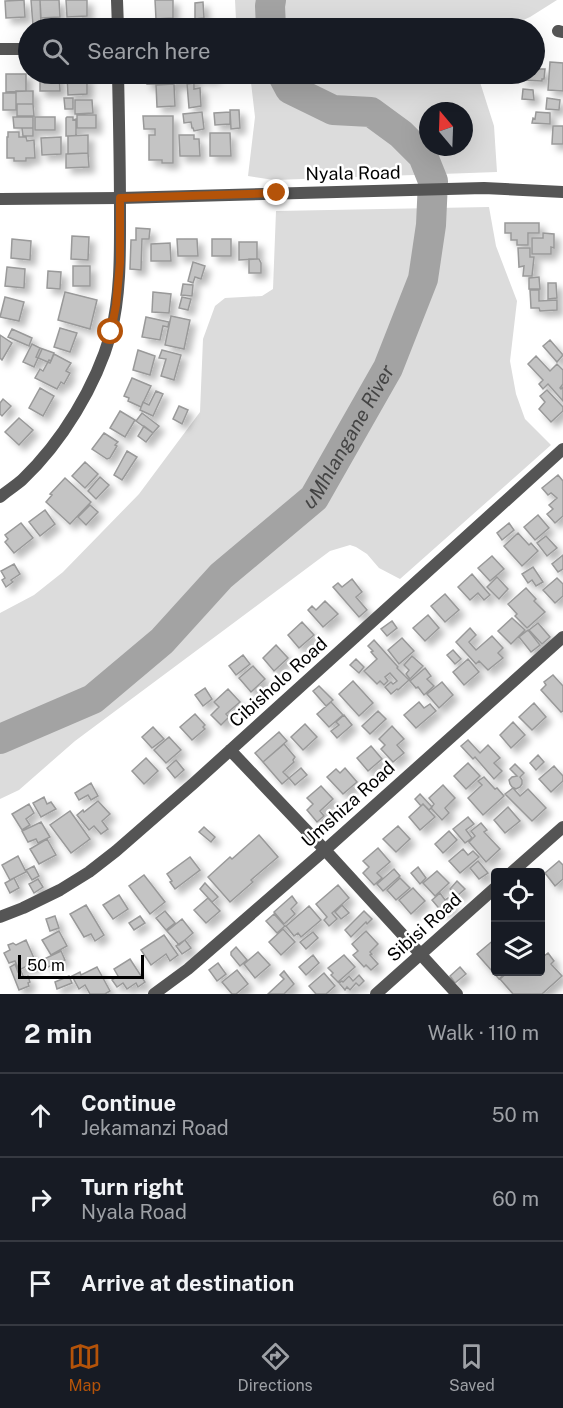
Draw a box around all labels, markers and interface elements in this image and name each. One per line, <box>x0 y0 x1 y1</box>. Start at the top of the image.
search box <box>18 18 545 84</box>
icon: search <box>39 35 72 68</box>
text: Search here <box>87 38 211 64</box>
north arrow <box>419 102 473 156</box>
street label: Nyala Road <box>305 162 401 184</box>
route end <box>263 179 289 205</box>
route start <box>97 318 123 344</box>
water label: uMhlangane River <box>298 360 400 514</box>
street label: Cibisholo Road <box>225 633 331 731</box>
street label: Umshiza Road <box>297 757 399 851</box>
map controls <box>491 868 545 976</box>
button: locate <box>491 868 545 922</box>
street label: Sibisi Road <box>383 888 465 966</box>
button: layers <box>491 922 545 976</box>
scale bar <box>18 952 144 980</box>
text: 50 m <box>27 956 65 975</box>
text: 2 min <box>24 1018 92 1049</box>
text: Walk · 110 m <box>428 1021 539 1045</box>
text: Continue <box>81 1090 176 1116</box>
icon: ahead <box>24 1099 57 1132</box>
text: 50 m <box>492 1103 539 1127</box>
text: Jekamanzi Road <box>81 1116 229 1140</box>
text: Turn right <box>81 1174 184 1200</box>
icon: right <box>24 1183 57 1216</box>
text: 60 m <box>492 1187 539 1211</box>
text: Nyala Road <box>81 1200 187 1224</box>
icon: arrive <box>24 1267 57 1300</box>
text: Arrive at destination <box>81 1270 294 1296</box>
tab: Map <box>68 1340 101 1395</box>
tab: Directions <box>238 1340 313 1395</box>
tab: Saved <box>449 1340 495 1395</box>

